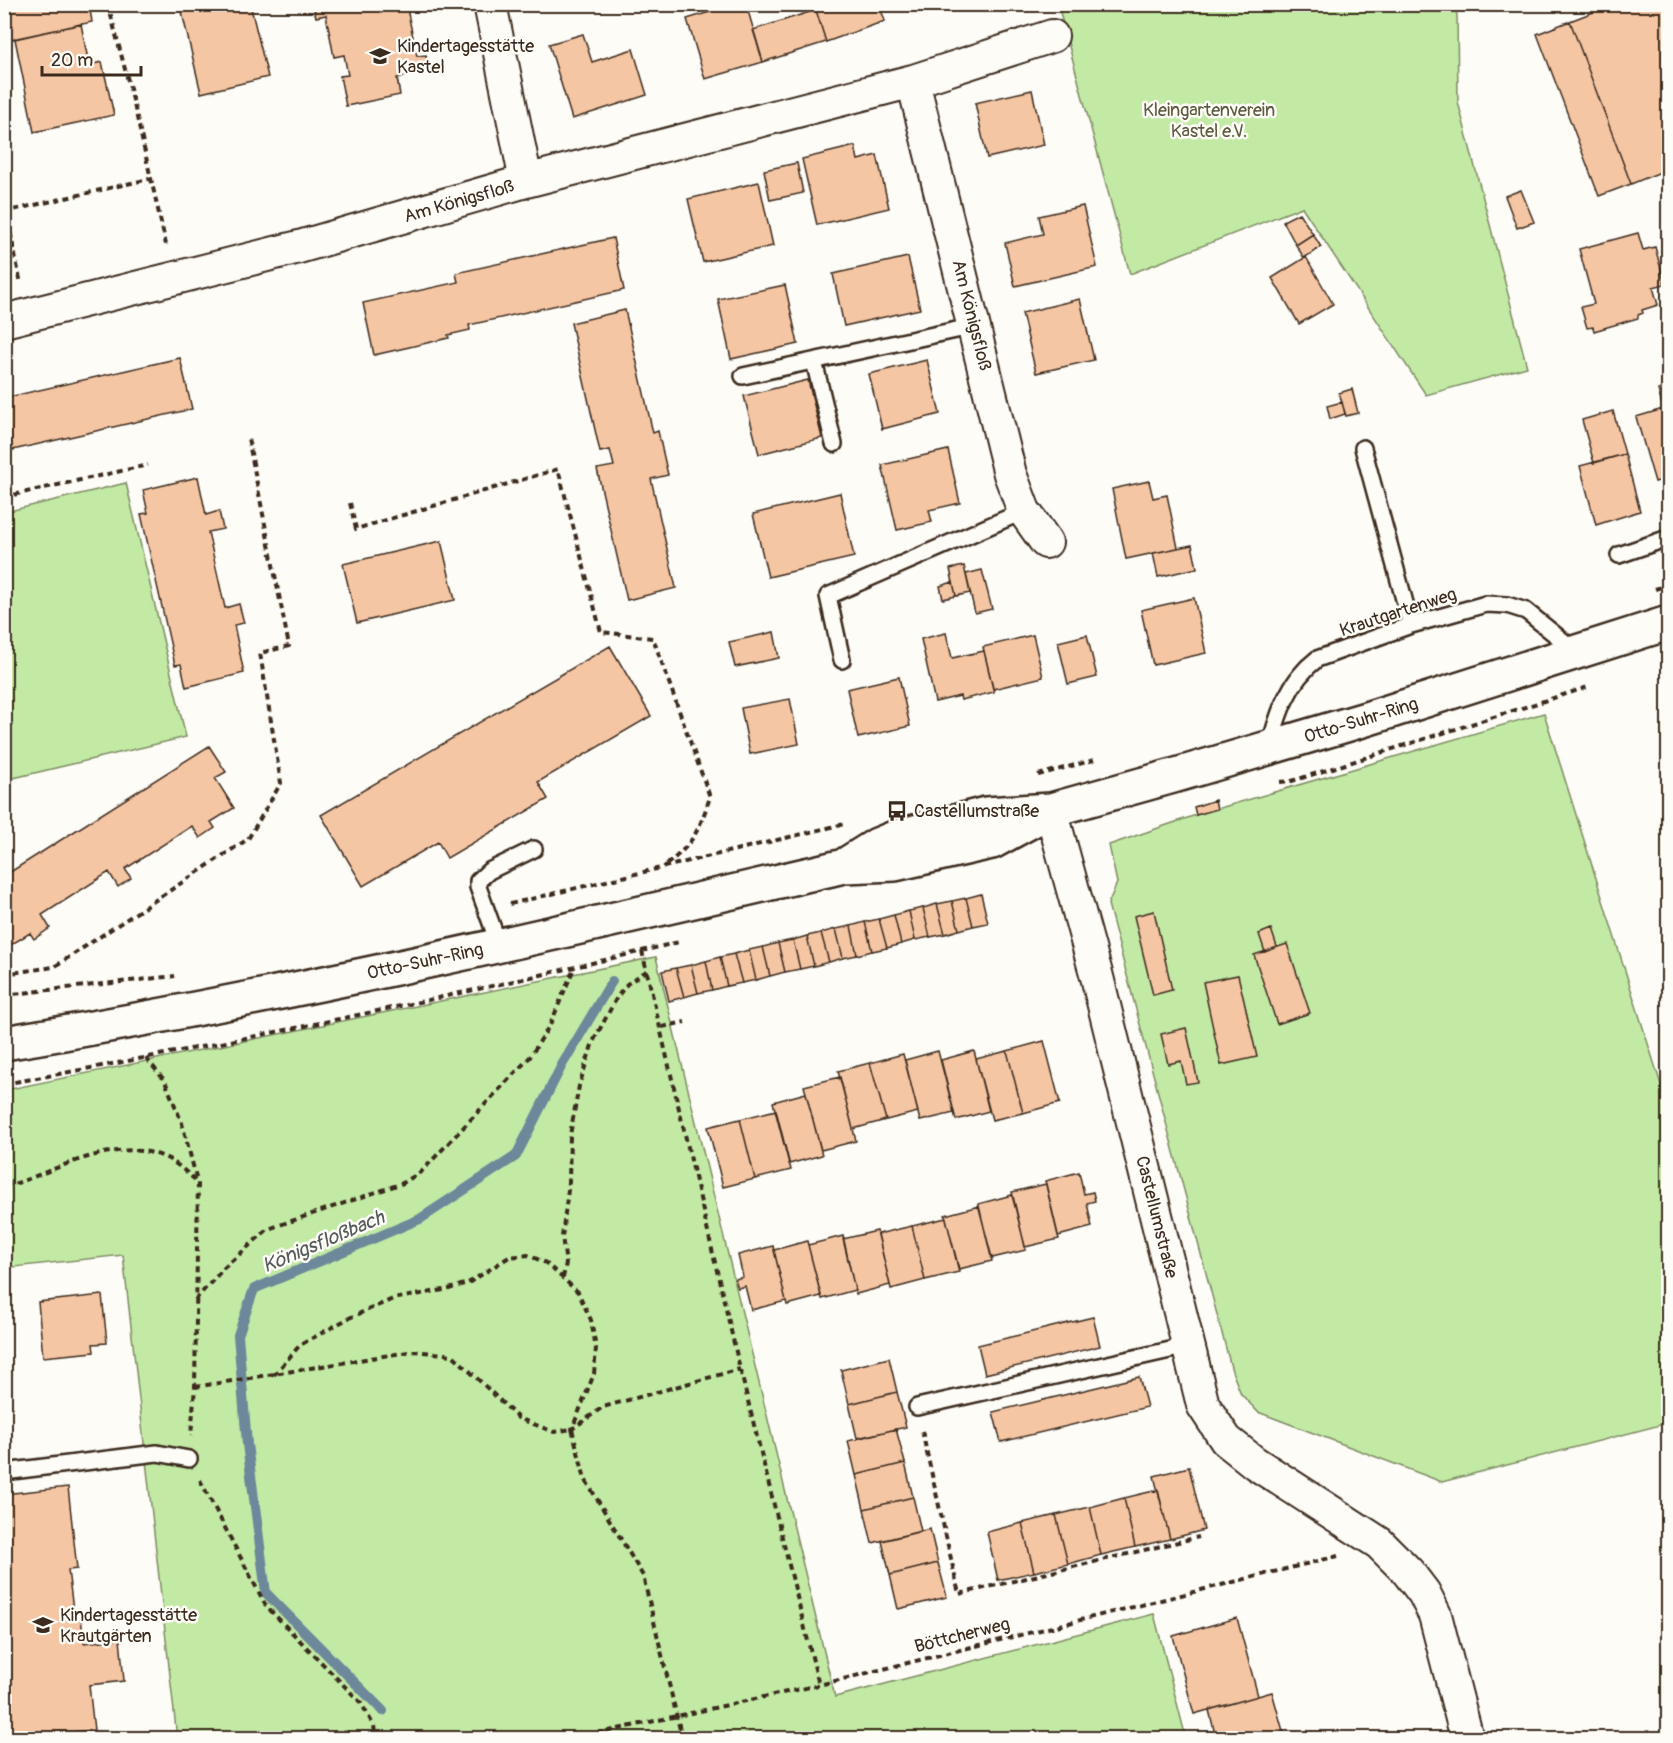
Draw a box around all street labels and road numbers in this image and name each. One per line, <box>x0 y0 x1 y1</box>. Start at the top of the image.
street label: Am Königsfloß <box>401 175 517 228</box>
street label: Am Königsfloß <box>947 257 996 373</box>
street label: Krautgartenweg <box>1337 583 1459 642</box>
street label: Otto-Suhr-Ring <box>1301 692 1421 749</box>
street label: Otto-Suhr-Ring <box>365 938 485 985</box>
street label: Castellumstraße <box>1130 1154 1183 1281</box>
street label: Böttcherweg <box>912 1613 1012 1658</box>

